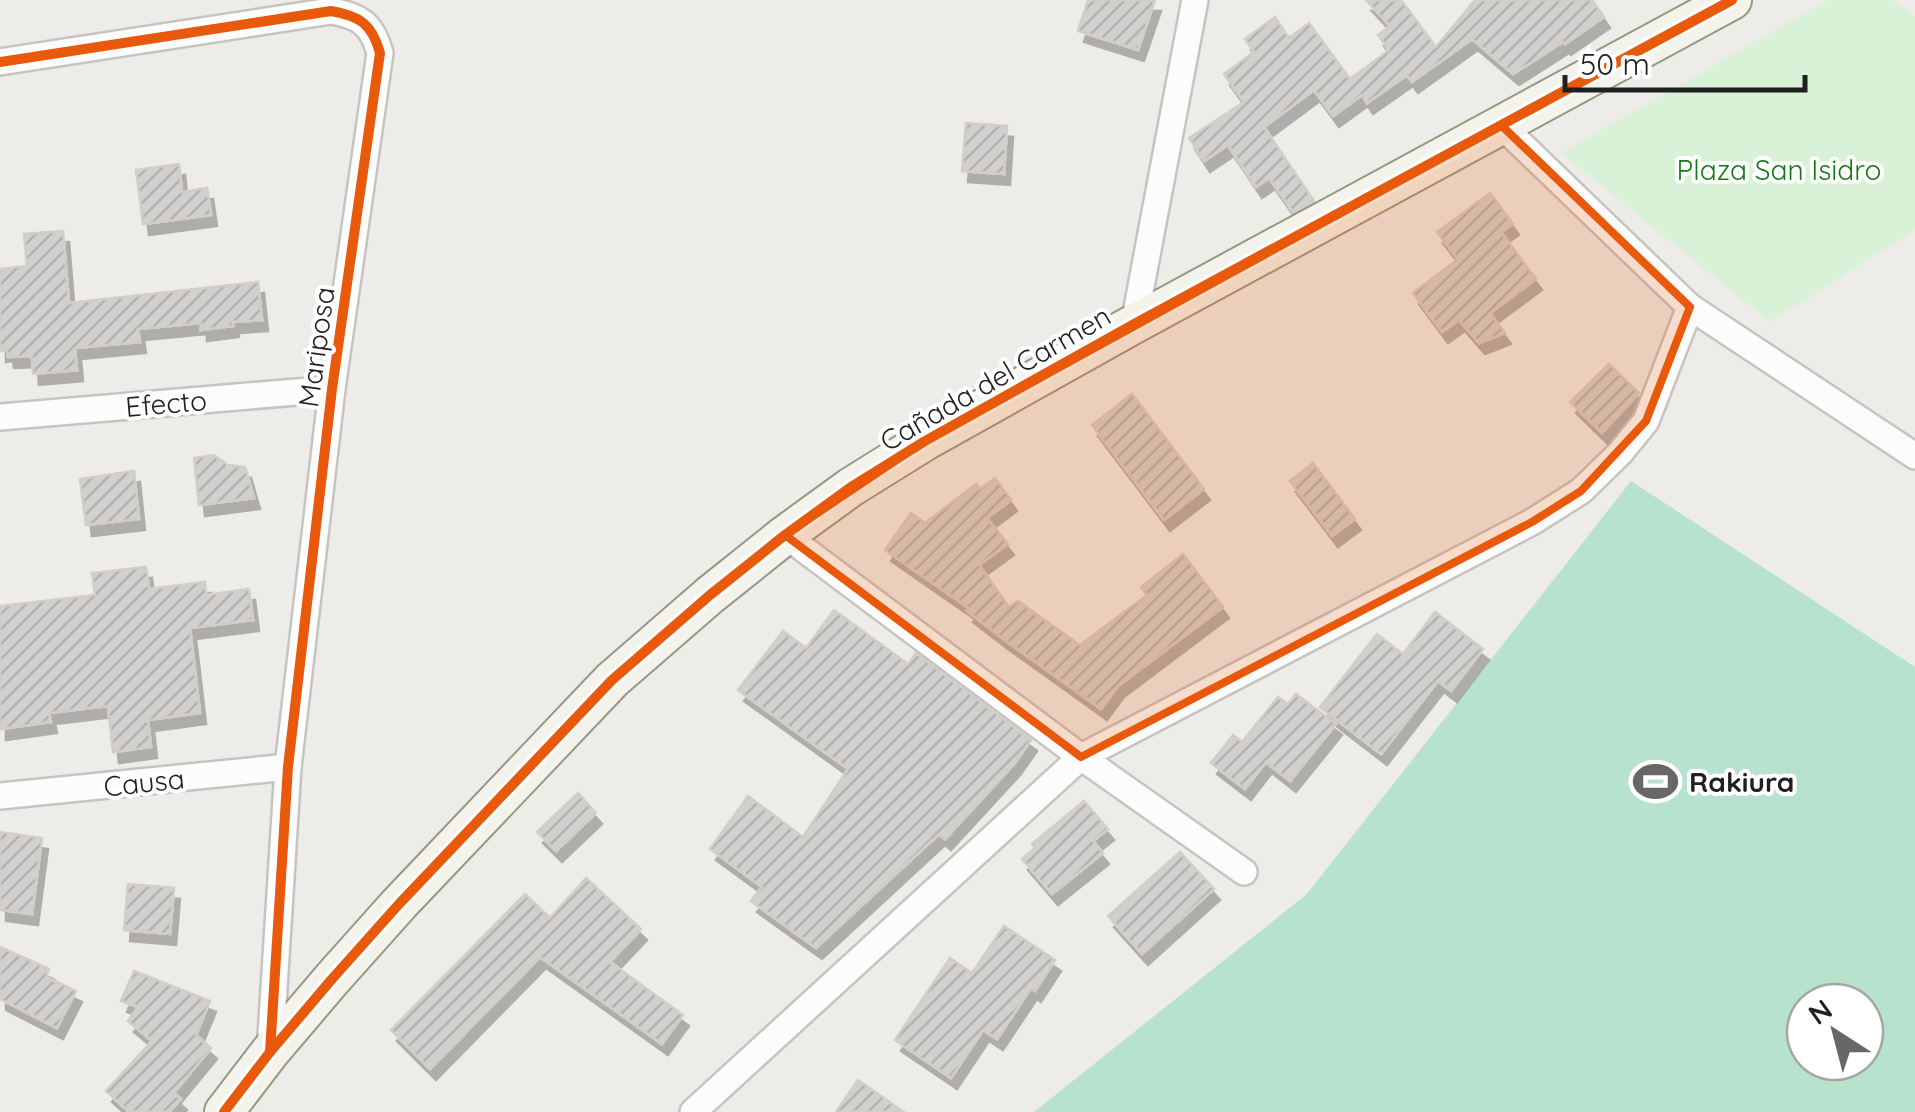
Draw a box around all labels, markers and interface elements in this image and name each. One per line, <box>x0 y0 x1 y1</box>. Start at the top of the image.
scale bar <box>1565 30 1805 92</box>
text: 50 m <box>1580 45 1650 83</box>
park label: Plaza San Isidro <box>1677 152 1881 187</box>
street label: Mariposa <box>290 285 342 409</box>
street label: Cañada del Carmen <box>873 298 1117 458</box>
street label: Efecto <box>124 382 208 424</box>
sports icon: Rakiura <box>1632 757 1680 805</box>
street label: Causa <box>102 760 186 804</box>
place label: Rakiura <box>1689 764 1794 799</box>
north arrow <box>1785 982 1885 1082</box>
text: N <box>1801 991 1839 1032</box>

